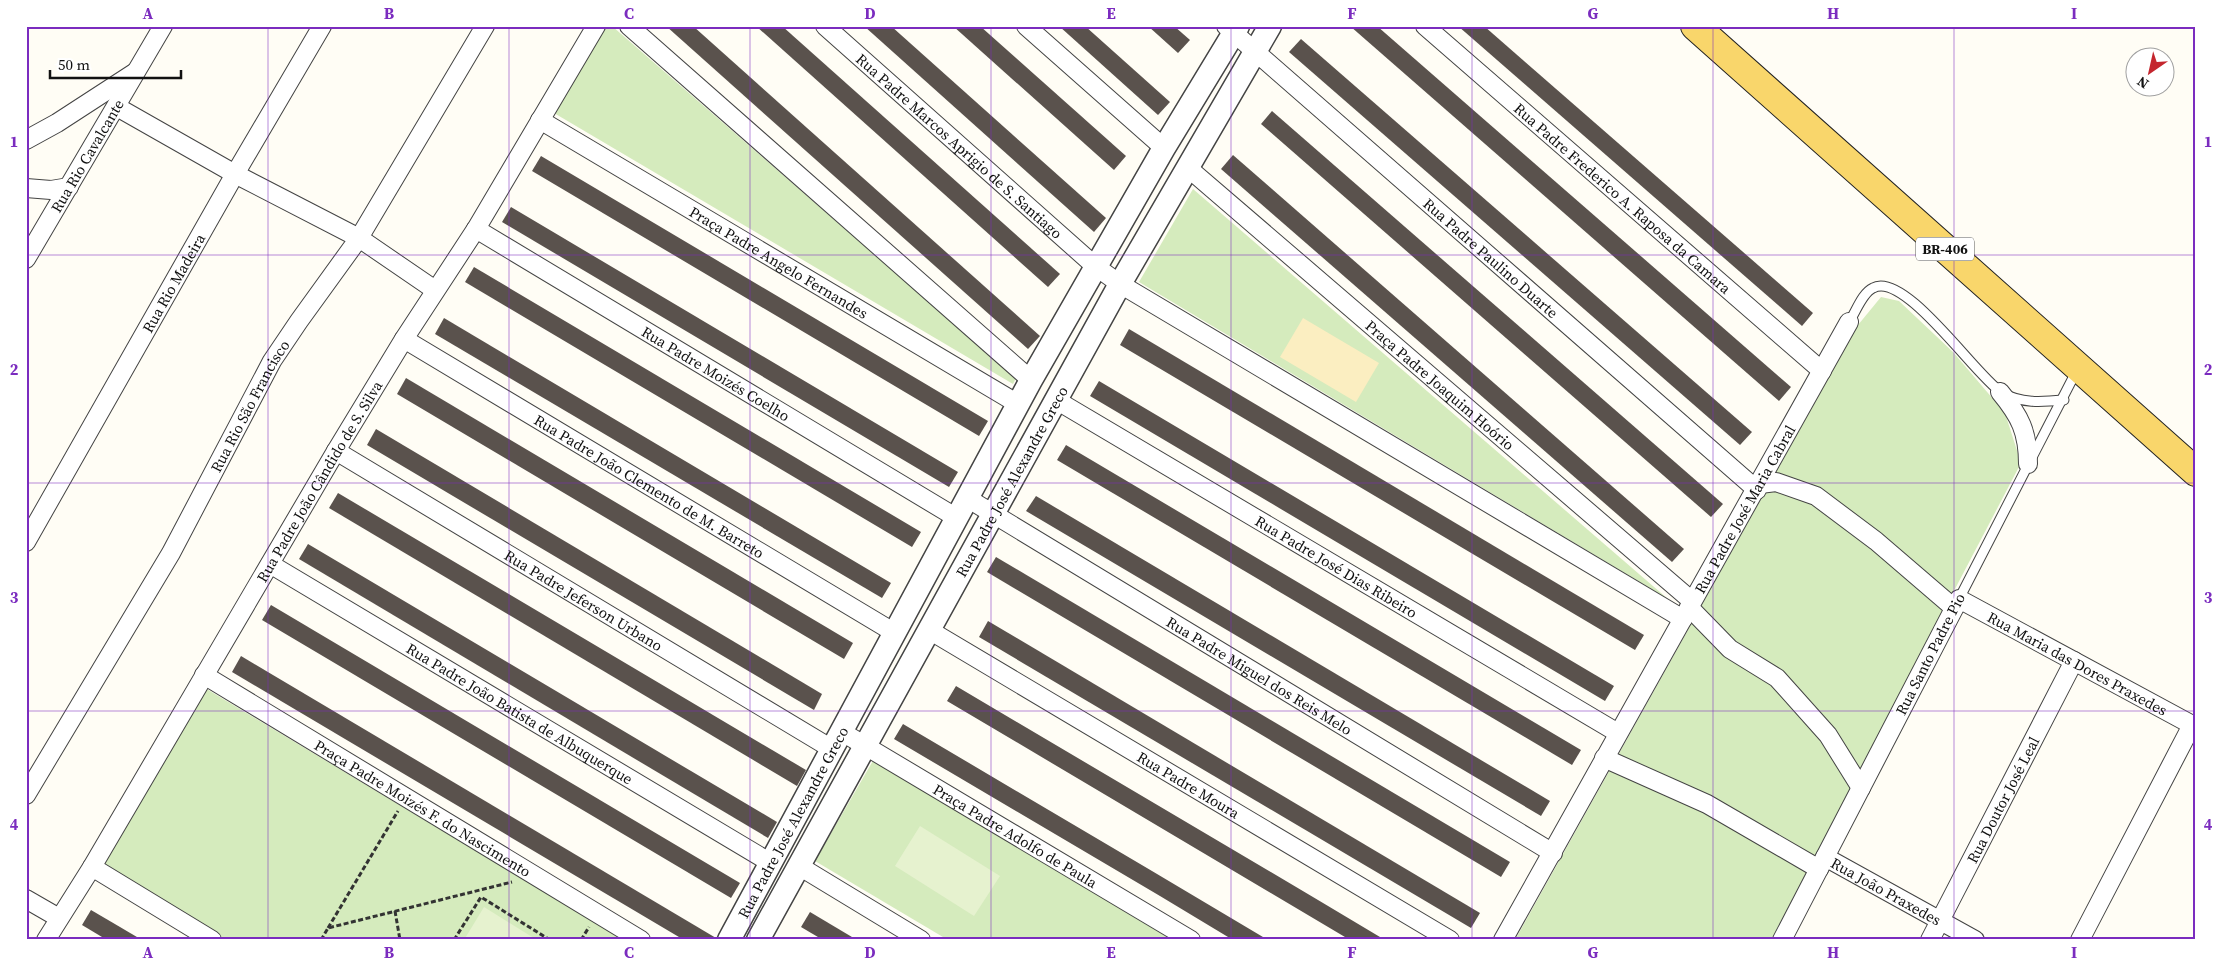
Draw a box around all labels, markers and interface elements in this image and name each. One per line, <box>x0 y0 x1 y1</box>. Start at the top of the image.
text: A <box>143 2 154 24</box>
text: B <box>384 2 395 24</box>
text: C <box>624 2 634 24</box>
text: D <box>864 2 876 24</box>
text: E <box>1106 2 1116 24</box>
text: F <box>1347 2 1357 24</box>
text: G <box>1588 2 1599 24</box>
text: H <box>1827 2 1839 24</box>
text: I <box>2071 2 2077 24</box>
scale bar <box>50 48 181 80</box>
street label: Rua Padre Marcos Aprigio de S. Santiago <box>852 48 1067 243</box>
north arrow <box>2124 48 2174 98</box>
text: 50 m <box>58 54 90 75</box>
text: N <box>2133 72 2153 94</box>
street label: Rua Rio Cavalcante <box>45 95 129 216</box>
street label: Rua Padre Frederico A. Raposa da Camara <box>1510 98 1736 298</box>
text: 1 <box>10 130 18 152</box>
text: 1 <box>2204 130 2212 152</box>
street label: Rua Padre Paulino Duarte <box>1419 193 1563 323</box>
street label: Praça Padre Angelo Fernandes <box>686 201 872 323</box>
street label: Rua Rio Madeira <box>137 229 210 336</box>
road number: BR-406 <box>1916 238 1974 260</box>
street label: Praça Padre Joaquim Hoório <box>1361 315 1519 455</box>
street label: Rua Padre Moizés Coelho <box>638 321 794 426</box>
street label: Rua Rio São Francisco <box>205 335 294 476</box>
text: 2 <box>10 358 19 380</box>
text: 2 <box>2204 358 2213 380</box>
street label: Rua Padre João Cândido de S. Silva <box>251 376 387 586</box>
street label: Rua Padre José Alexandre Greco <box>950 382 1072 580</box>
street label: Rua Padre João Clemento de M. Barreto <box>530 409 768 563</box>
street label: Rua Padre José Maria Cabral <box>1689 421 1800 597</box>
street label: Rua Padre José Dias Ribeiro <box>1251 510 1422 622</box>
street label: Rua Padre Jeferson Urbano <box>501 544 667 656</box>
text: 3 <box>10 586 19 608</box>
text: 3 <box>2204 586 2213 608</box>
street label: Rua Santo Padre Pio <box>1890 589 1970 719</box>
street label: Rua Maria das Dores Praxedes <box>1984 606 2171 720</box>
street label: Rua Padre Miguel dos Reis Melo <box>1163 611 1356 740</box>
street label: Rua Padre João Batista de Albuquerque <box>403 637 637 789</box>
street label: Rua Padre José Alexandre Greco <box>732 722 853 922</box>
street label: Rua Doutor José Leal <box>1961 732 2044 867</box>
street label: Praça Padre Moizés F. do Nascimento <box>311 734 535 881</box>
street label: Rua Padre Moura <box>1133 746 1244 823</box>
street label: Praça Padre Adolfo de Paula <box>929 778 1102 893</box>
text: 4 <box>10 813 19 835</box>
text: 4 <box>2204 813 2213 835</box>
street label: Rua João Praxedes <box>1827 852 1945 930</box>
text: A <box>143 941 154 963</box>
text: B <box>384 941 395 963</box>
text: C <box>624 941 634 963</box>
text: D <box>864 941 876 963</box>
text: E <box>1106 941 1116 963</box>
text: F <box>1347 941 1357 963</box>
text: G <box>1588 941 1599 963</box>
text: H <box>1827 941 1839 963</box>
text: I <box>2071 941 2077 963</box>

